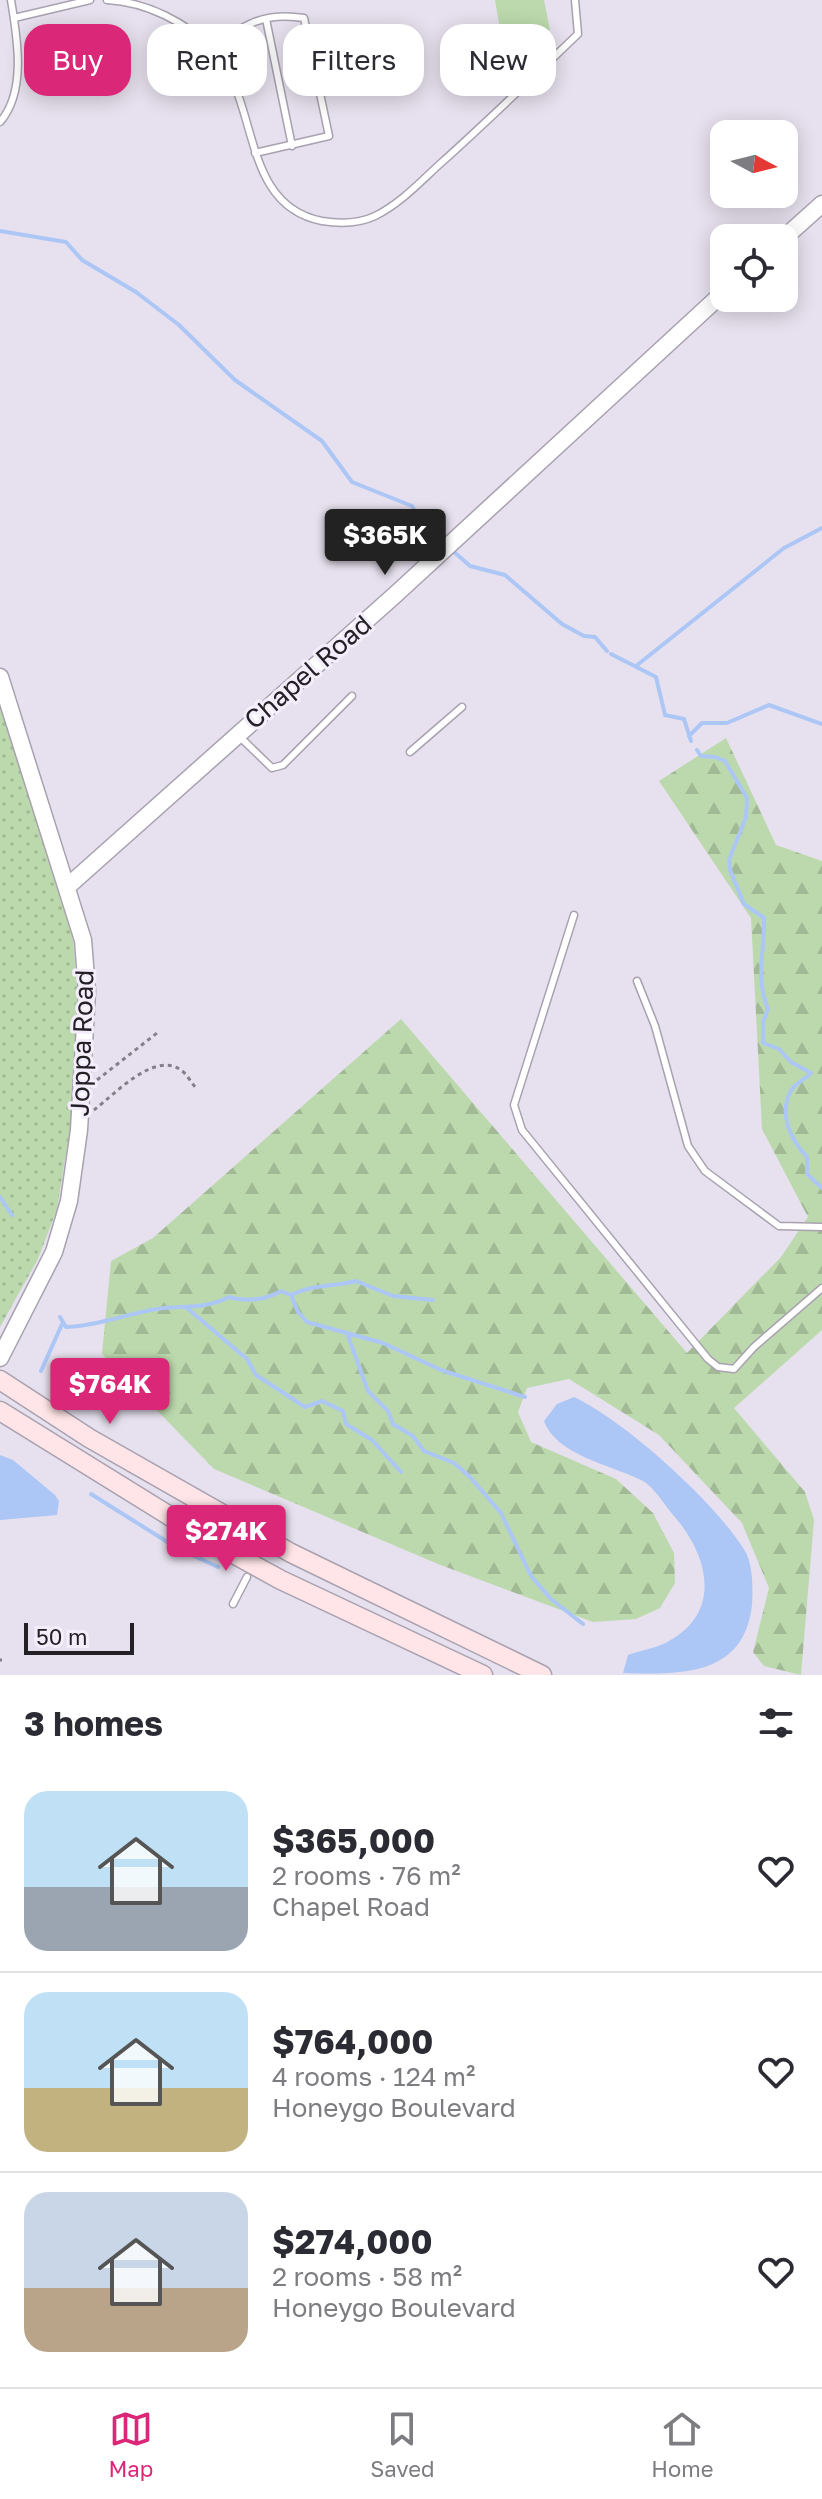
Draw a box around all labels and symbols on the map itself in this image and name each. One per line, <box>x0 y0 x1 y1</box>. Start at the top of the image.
north arrow <box>710 120 798 208</box>
pin: $365K <box>329 509 441 577</box>
street label: Chapel Road <box>238 608 377 735</box>
street label: Joppa Road <box>63 969 100 1117</box>
pin: $764K <box>54 1358 166 1426</box>
pin: $274K <box>170 1505 282 1573</box>
scale bar <box>24 1619 134 1655</box>

